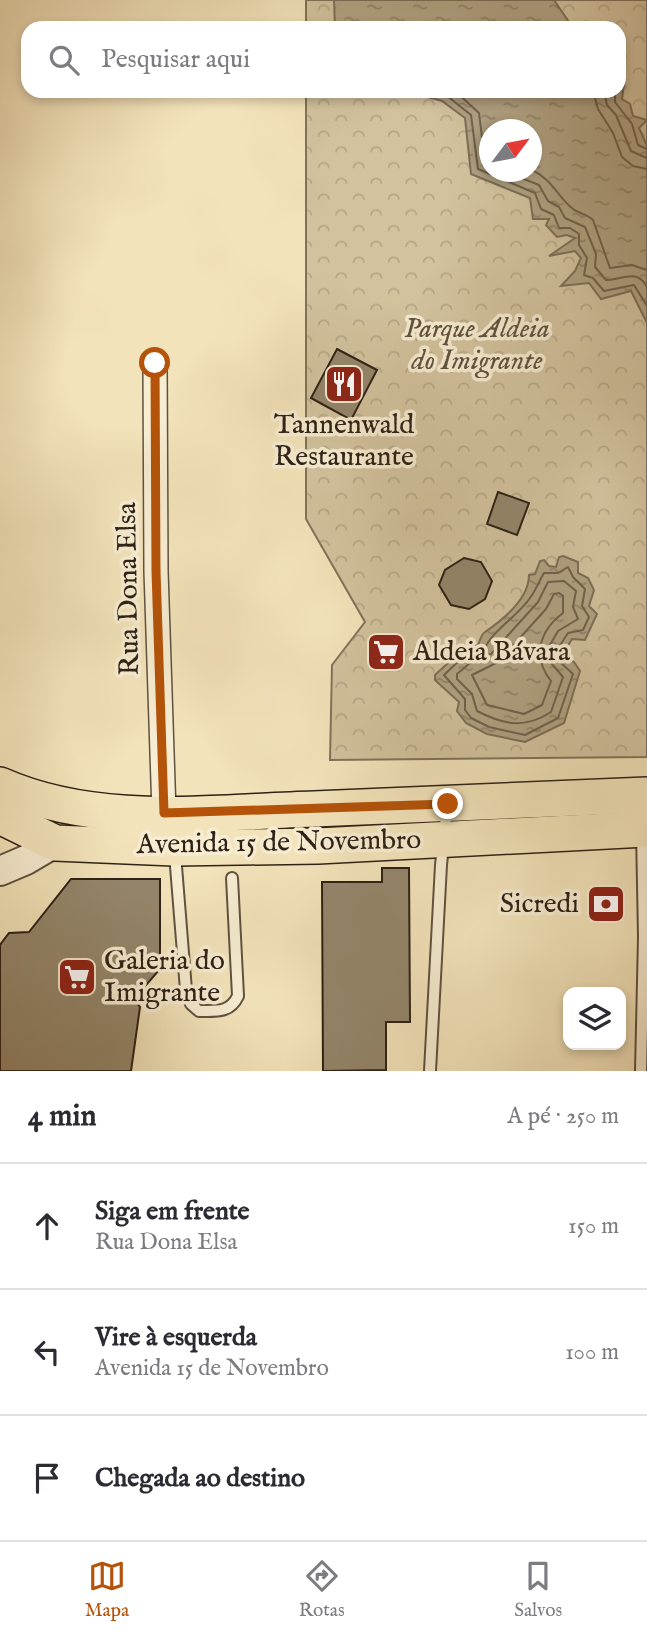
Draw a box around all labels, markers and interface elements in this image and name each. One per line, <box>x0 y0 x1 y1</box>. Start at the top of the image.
search box <box>21 21 626 98</box>
icon: search <box>45 41 83 79</box>
text: Pesquisar aqui <box>101 43 250 76</box>
north arrow <box>479 119 542 182</box>
park label: Parque Aldeia do Imigrante <box>404 312 550 379</box>
route start <box>139 347 170 378</box>
restaurant icon: Tannenwald Restaurante <box>323 363 365 405</box>
place label: Tannenwald Restaurante <box>274 408 414 475</box>
street label: Rua Dona Elsa <box>110 501 148 676</box>
supermarket icon: Aldeia Bávara <box>365 631 407 673</box>
place label: Aldeia Bávara <box>412 635 571 670</box>
route end <box>432 788 463 819</box>
street label: Avenida 15 de Novembro <box>135 823 422 863</box>
bank icon: Sicredi <box>585 883 627 925</box>
place label: Sicredi <box>500 887 579 922</box>
place label: Galeria do Imigrante <box>104 944 225 1011</box>
supermarket icon: Galeria do Imigrante <box>56 956 98 998</box>
map controls <box>563 987 626 1050</box>
button: layers <box>563 987 626 1050</box>
text: 4 min <box>28 1098 96 1136</box>
text: A pé · 250 m <box>507 1102 619 1131</box>
text: Siga em frente <box>95 1195 250 1228</box>
icon: ahead <box>28 1207 66 1245</box>
text: 150 m <box>568 1212 619 1241</box>
text: Rua Dona Elsa <box>95 1228 238 1257</box>
text: Vire à esquerda <box>95 1321 257 1354</box>
icon: left <box>28 1333 66 1371</box>
text: 100 m <box>565 1338 619 1367</box>
text: Avenida 15 de Novembro <box>95 1354 329 1383</box>
icon: arrive <box>28 1459 66 1497</box>
text: Chegada ao destino <box>95 1462 305 1495</box>
tab: Mapa <box>85 1557 129 1623</box>
tab: Rotas <box>299 1557 345 1623</box>
tab: Salvos <box>514 1557 562 1623</box>

